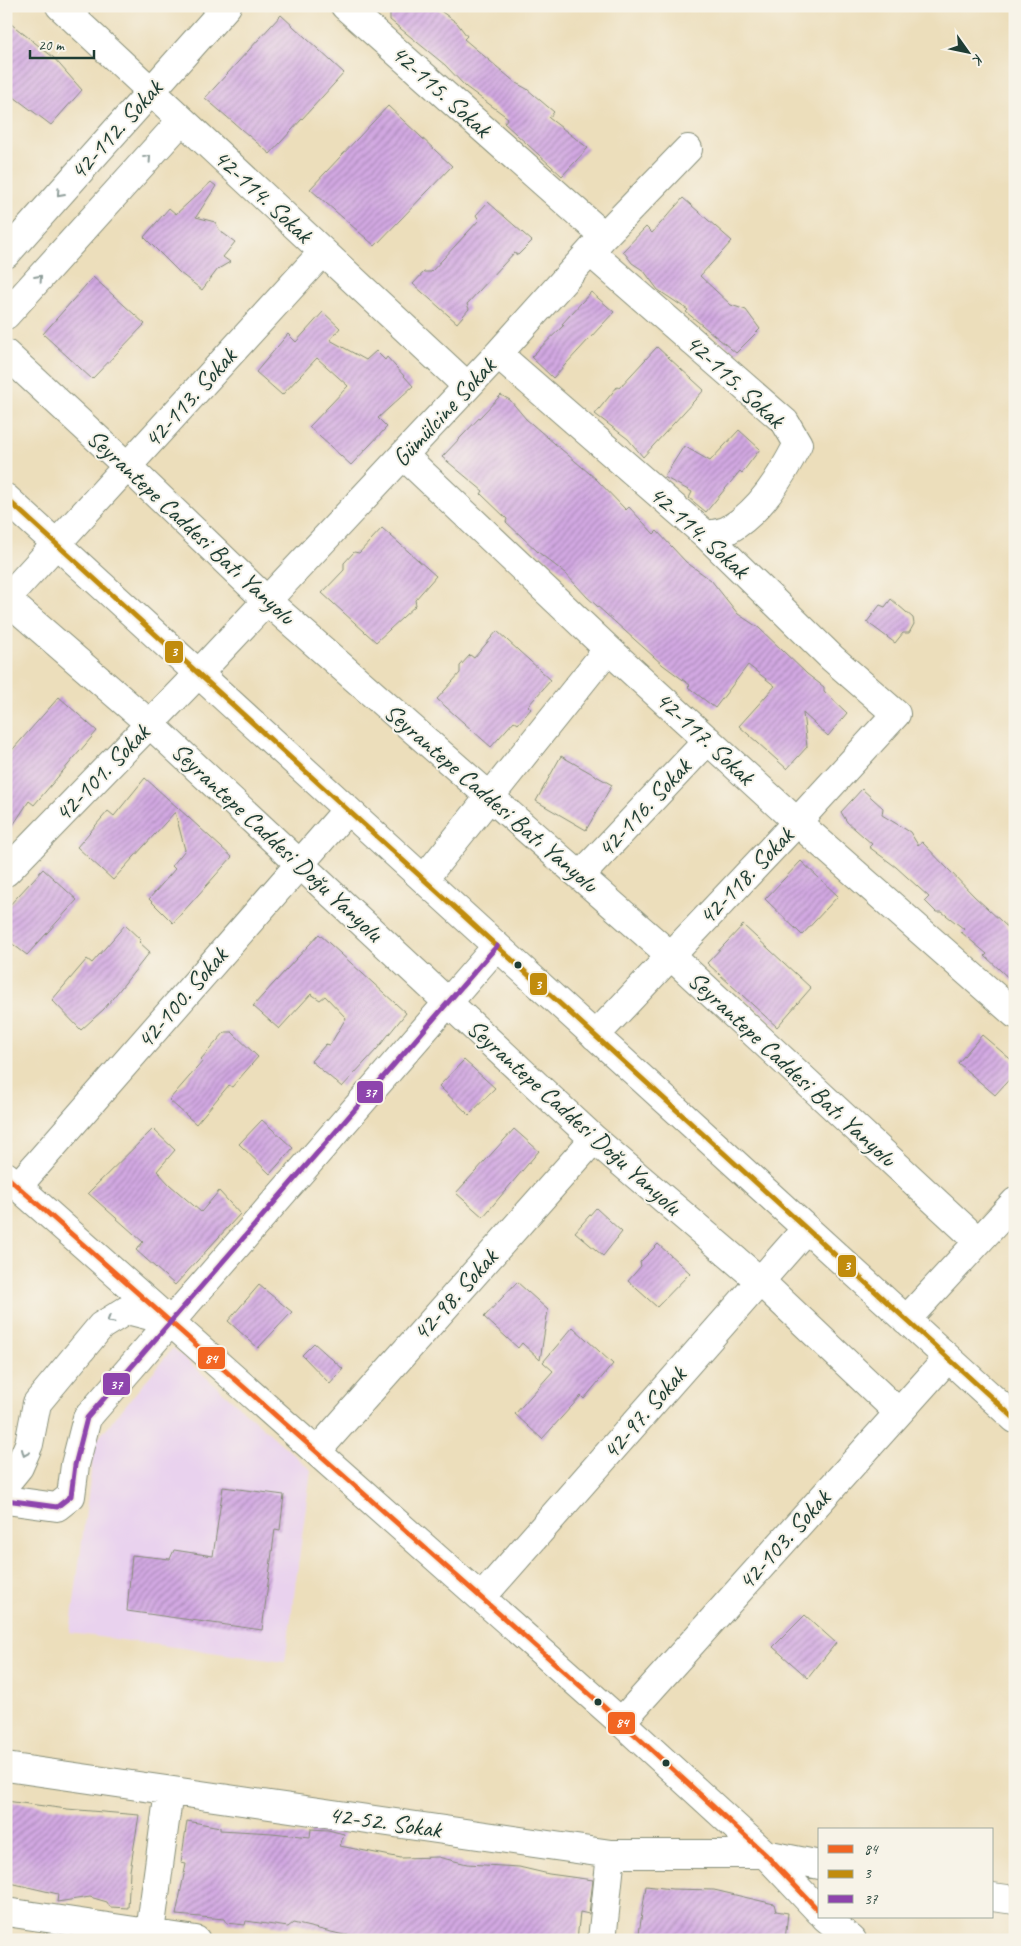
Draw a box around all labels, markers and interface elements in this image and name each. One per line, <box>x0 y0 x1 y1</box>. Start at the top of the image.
scale bar <box>30 28 94 60</box>
north arrow <box>944 28 994 78</box>
text: 20 m <box>38 36 65 55</box>
street label: 42-115. Sokak <box>384 37 499 146</box>
text: K <box>968 51 988 69</box>
street label: 42-112. Sokak <box>62 72 171 187</box>
street label: 42-114. Sokak <box>207 142 321 251</box>
one-way arrow <box>142 154 151 163</box>
one-way arrow <box>57 187 66 196</box>
one-way arrow <box>33 275 42 284</box>
street label: 42-115. Sokak <box>679 327 793 436</box>
street label: 42-113. Sokak <box>136 340 245 455</box>
street label: Gümülcine Sokak <box>385 349 504 473</box>
street label: Seyrantepe Caddesi Batı Yanyolu <box>80 422 303 633</box>
street label: 42-114. Sokak <box>642 478 757 587</box>
line badge: 3 <box>164 640 184 664</box>
text: 3 <box>171 643 179 660</box>
street label: 42-117. Sokak <box>649 684 763 793</box>
street label: Seyrantepe Caddesi Batı Yanyolu <box>377 696 606 901</box>
street label: 42-101. Sokak <box>47 716 158 829</box>
street label: Seyrantepe Caddesi Doğu Yanyolu <box>164 736 391 950</box>
street label: 42-116. Sokak <box>590 750 699 864</box>
street label: 42-118. Sokak <box>691 819 802 932</box>
street label: 42-100. Sokak <box>129 939 236 1055</box>
unlabelled marker <box>513 960 523 970</box>
street label: Seyrantepe Caddesi Batı Yanyolu <box>681 964 904 1175</box>
line badge: 3 <box>529 972 548 996</box>
text: 3 <box>535 976 543 993</box>
street label: Seyrantepe Caddesi Doğu Yanyolu <box>460 1012 689 1223</box>
line badge: 37 <box>356 1080 384 1104</box>
text: 37 <box>364 1084 378 1101</box>
street label: 42-98. Sokak <box>405 1241 506 1348</box>
line badge: 3 <box>837 1254 857 1278</box>
text: 3 <box>844 1257 852 1274</box>
one-way arrow <box>107 1314 116 1324</box>
line badge: 84 <box>197 1346 226 1370</box>
text: 84 <box>205 1350 219 1367</box>
street label: 42-97. Sokak <box>595 1358 694 1466</box>
line badge: 37 <box>102 1372 131 1396</box>
text: 37 <box>110 1376 124 1393</box>
one-way arrow <box>21 1448 31 1457</box>
street label: 42-103. Sokak <box>730 1482 839 1597</box>
unlabelled marker <box>593 1697 603 1707</box>
line badge: 84 <box>607 1711 636 1735</box>
text: 84 <box>616 1714 630 1731</box>
unlabelled marker <box>661 1758 671 1768</box>
street label: 42-52. Sokak <box>327 1798 445 1846</box>
legend <box>818 1828 994 1918</box>
text: 84 <box>864 1840 879 1859</box>
text: 3 <box>864 1864 872 1883</box>
text: 37 <box>864 1890 879 1909</box>

